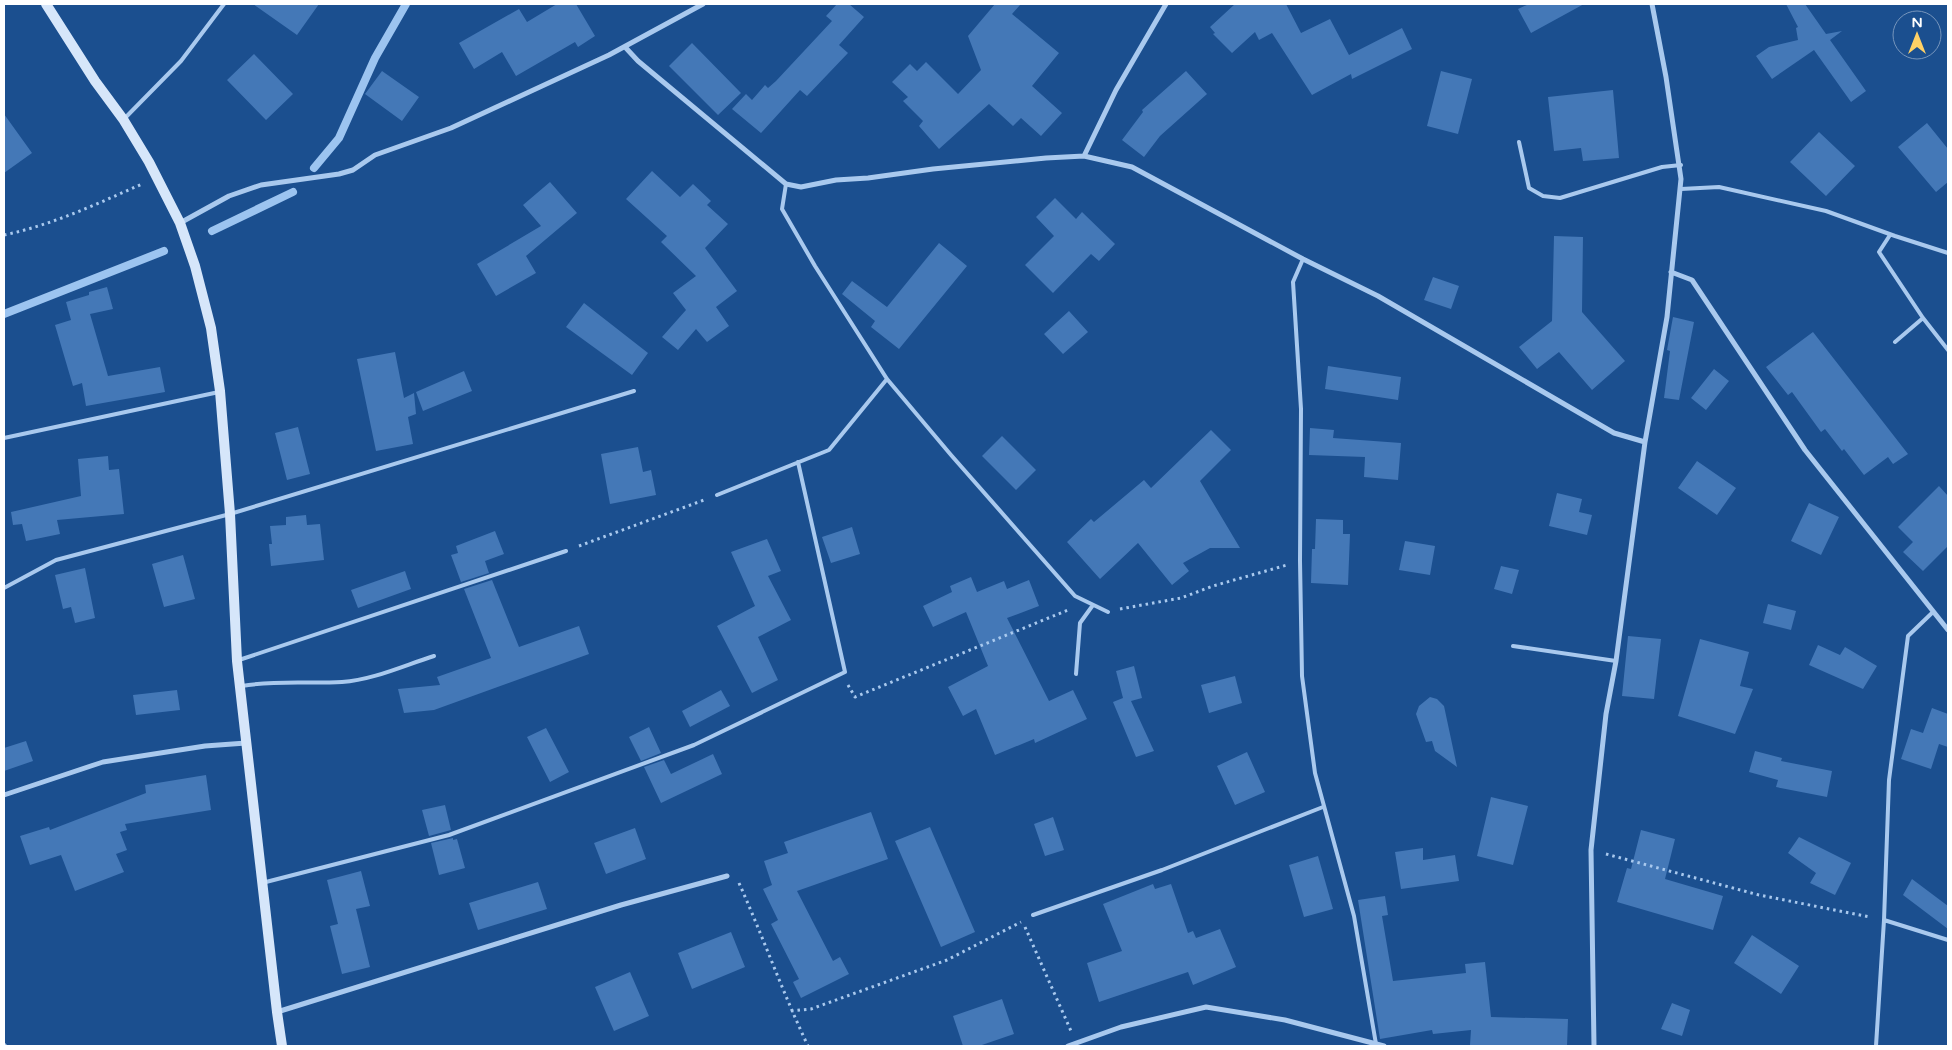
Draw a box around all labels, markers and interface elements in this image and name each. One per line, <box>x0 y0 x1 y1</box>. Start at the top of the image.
north arrow <box>1892 10 1942 60</box>
text: N <box>1911 14 1923 31</box>

